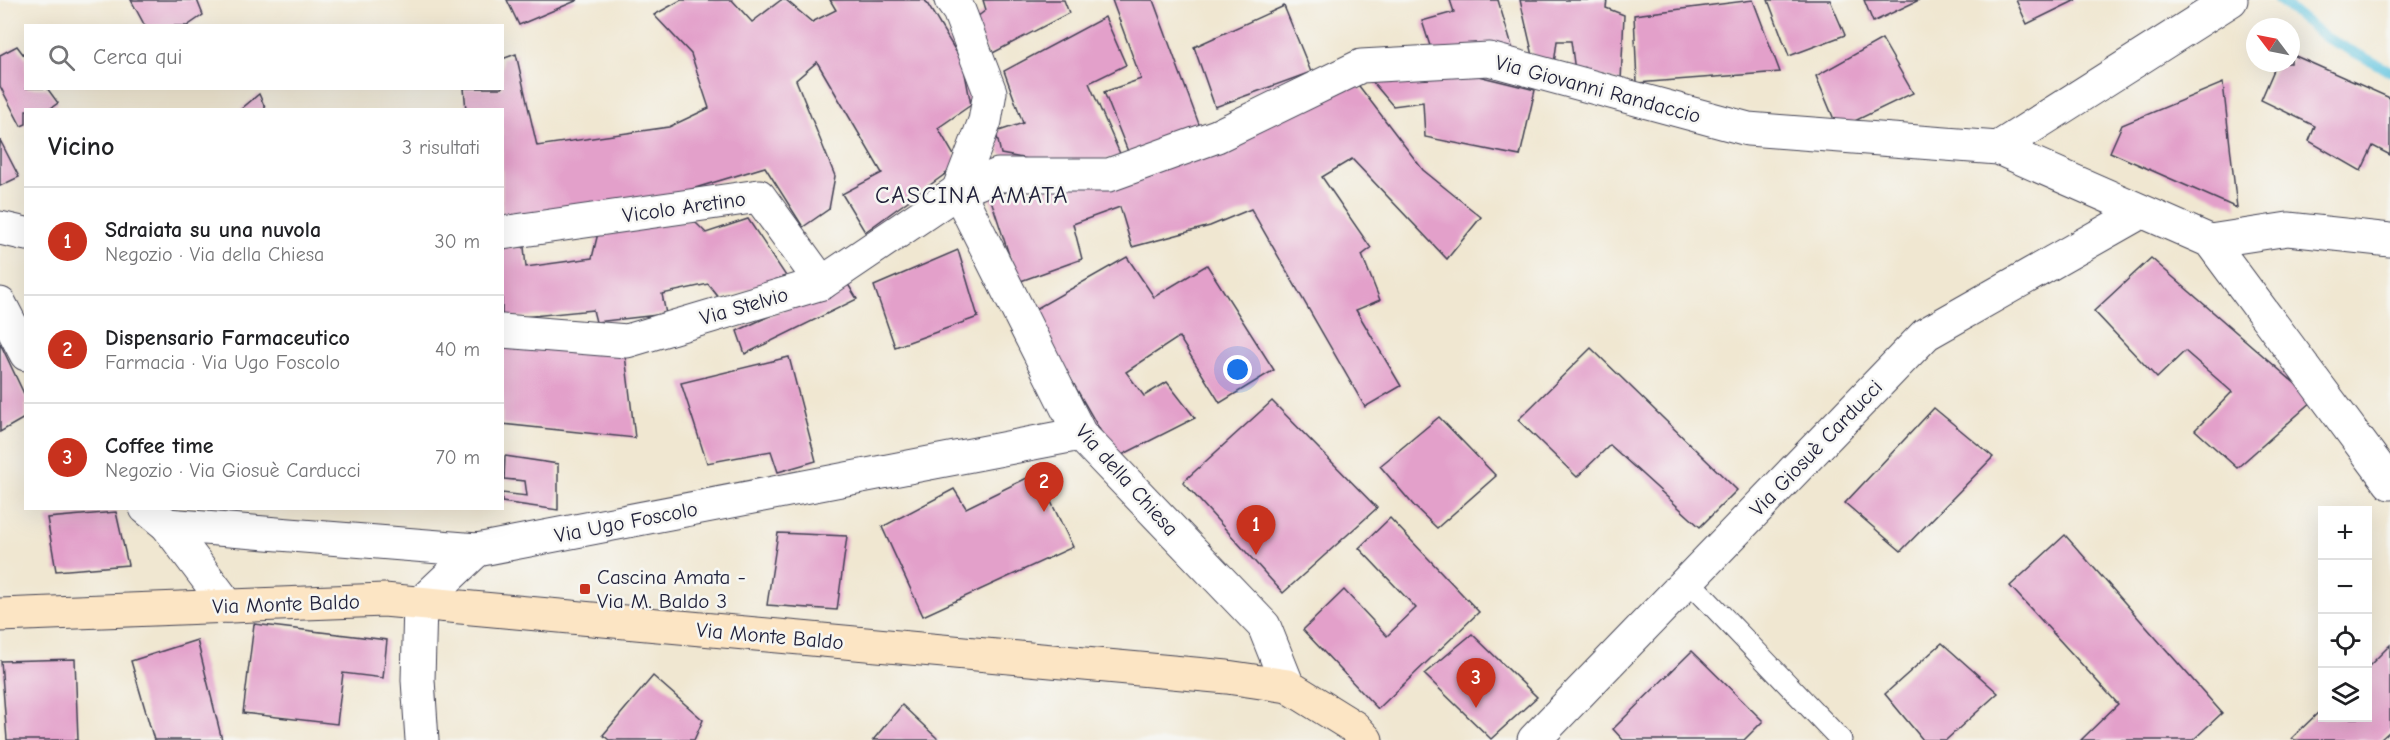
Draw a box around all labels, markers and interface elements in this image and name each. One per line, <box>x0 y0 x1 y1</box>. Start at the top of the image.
north arrow <box>2246 18 2300 72</box>
search box <box>24 24 504 90</box>
icon: search <box>45 41 78 74</box>
text: Cerca qui <box>93 44 183 70</box>
street label: Via Giovanni Randaccio <box>1493 50 1703 128</box>
text: Vicino <box>48 132 114 162</box>
text: 3 risultati <box>402 136 480 159</box>
district label: CASCINA AMATA <box>875 181 1069 209</box>
street label: Vicolo Aretino <box>621 186 747 228</box>
text: Sdraiata su una nuvola <box>105 217 321 243</box>
text: 1 <box>64 230 71 253</box>
text: 30 m <box>434 230 480 253</box>
text: Negozio · Via della Chiesa <box>105 243 324 266</box>
street label: Via Stelvio <box>697 282 791 330</box>
text: Dispensario Farmaceutico <box>105 325 350 351</box>
text: 2 <box>63 338 72 361</box>
text: 40 m <box>435 338 480 361</box>
text: Farmacia · Via Ugo Foscolo <box>105 351 340 374</box>
your location <box>1223 355 1252 384</box>
street label: Via Giosuè Carducci <box>1745 375 1887 521</box>
street label: Via della Chiesa <box>1071 419 1183 541</box>
text: Coffee time <box>105 433 213 459</box>
text: 3 <box>63 446 72 469</box>
text: 70 m <box>435 446 480 469</box>
text: Negozio · Via Giosuè Carducci <box>105 459 361 482</box>
pin: 2 <box>1024 462 1064 512</box>
street label: Via Ugo Foscolo <box>552 496 700 548</box>
pin: 1 <box>1236 506 1276 555</box>
map controls <box>2318 506 2372 722</box>
button: + <box>2318 506 2372 560</box>
button: − <box>2318 560 2372 614</box>
place label: Cascina Amata - Via M. Baldo 3 <box>597 565 746 613</box>
marker: Cascina Amata - Via M. Baldo 3 <box>578 582 592 596</box>
street label: Via Monte Baldo <box>212 589 360 619</box>
button: locate <box>2318 614 2372 668</box>
street label: Via Monte Baldo <box>695 618 845 654</box>
pin: 3 <box>1456 658 1496 708</box>
button: layers <box>2318 668 2372 722</box>

